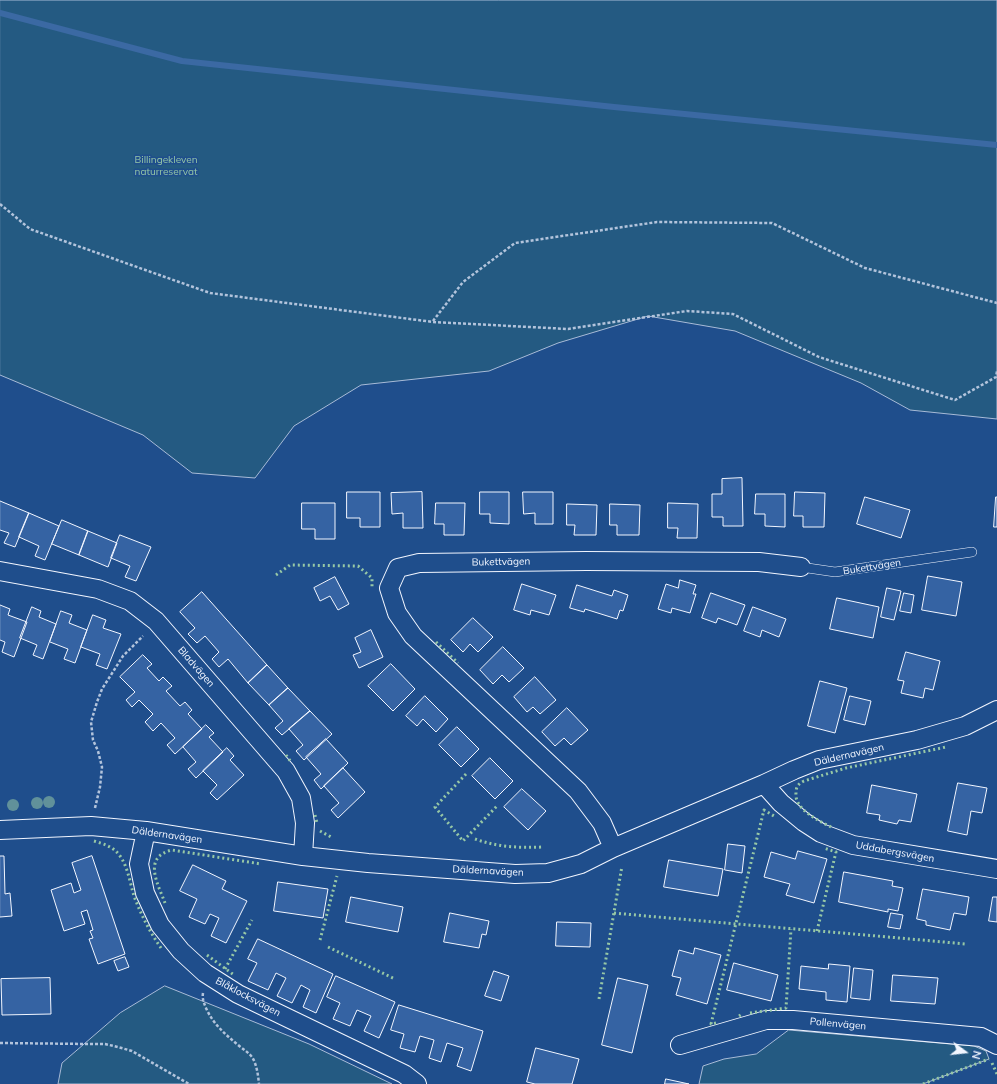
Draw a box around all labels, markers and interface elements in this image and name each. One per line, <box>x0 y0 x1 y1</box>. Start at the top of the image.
park label: Billingekleven naturreservat <box>134 154 198 178</box>
street label: Bukettvägen <box>472 555 530 569</box>
street label: Bukettvägen <box>842 556 902 578</box>
street label: Bladvägen <box>175 644 217 690</box>
street label: Däldernavägen <box>813 741 885 769</box>
street label: Däldernavägen <box>131 824 203 846</box>
street label: Uddabergsvägen <box>855 839 935 865</box>
street label: Däldernavägen <box>452 863 524 879</box>
street label: Blåklocksvägen <box>213 975 283 1019</box>
street label: Pollenvägen <box>809 1016 867 1032</box>
north arrow <box>945 1032 985 1072</box>
text: N <box>969 1049 984 1061</box>

